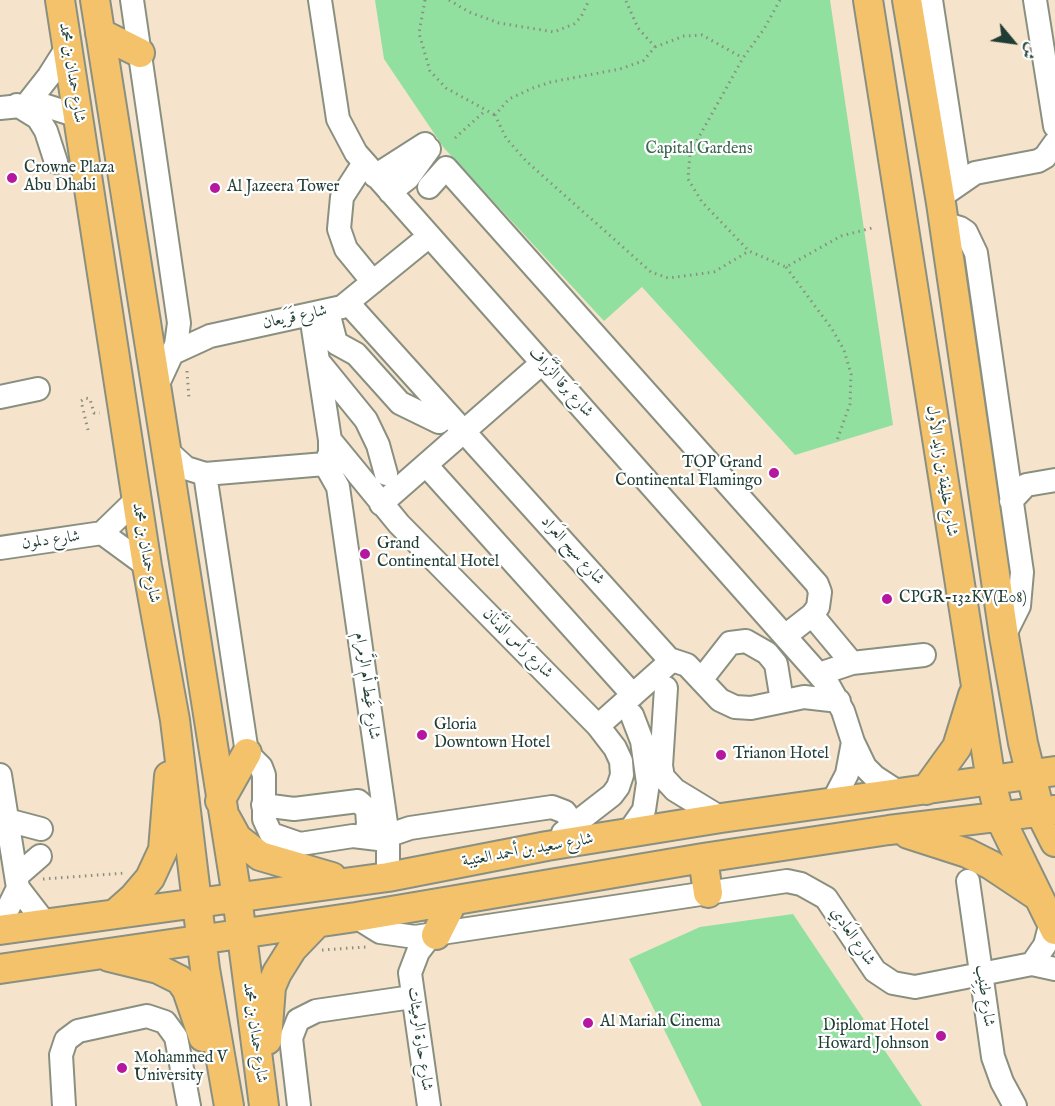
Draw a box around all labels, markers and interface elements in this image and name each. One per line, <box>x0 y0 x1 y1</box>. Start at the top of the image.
north arrow <box>983 12 1043 72</box>
street label: شارع حمدان بن محمد <box>54 21 88 125</box>
text: ش <box>1016 39 1041 63</box>
park label: Capital Gardens <box>645 140 753 160</box>
place label: Crowne Plaza Abu Dhabi <box>24 159 114 197</box>
marker: Crowne Plaza Abu Dhabi <box>5 171 19 185</box>
place label: Al Jazeera Tower <box>227 178 339 198</box>
marker: Al Jazeera Tower <box>208 181 222 195</box>
street label: شارع قَرَيعان <box>261 302 329 334</box>
street label: شارع بَرقا الزَّرَّاف <box>523 344 597 422</box>
street label: شارع خليفة بن زايد الأول <box>921 404 961 538</box>
place label: TOP Grand Continental Flamingo <box>615 454 762 492</box>
marker: TOP Grand Continental Flamingo <box>767 466 781 480</box>
street label: شارع حمدان بن محمد <box>127 501 163 605</box>
street label: شارع سيح العَراد <box>536 513 608 589</box>
street label: شارع دلمون <box>21 527 81 555</box>
place label: Grand Continental Hotel <box>377 535 499 573</box>
marker: Grand Continental Hotel <box>358 547 372 561</box>
place label: CPGR-132KV(E08) <box>899 589 1027 609</box>
marker: CPGR-132KV(E08) <box>880 592 894 606</box>
street label: شارع رَأس الدَّنَّان <box>478 605 556 683</box>
street label: شارع غَيط أم الرَّمرام <box>349 631 383 741</box>
place label: Gloria Downtown Hotel <box>434 716 550 754</box>
marker: Gloria Downtown Hotel <box>415 728 429 742</box>
place label: Trianon Hotel <box>733 745 829 765</box>
marker: Trianon Hotel <box>714 748 728 762</box>
street label: شارع سعيد بن أحمد العتيبة <box>461 830 595 872</box>
street label: شارع العَادِي <box>825 904 879 970</box>
street label: شارع طِنِيب <box>970 964 998 1028</box>
street label: شارع حمدان بن محمد <box>237 982 271 1084</box>
street label: شارع حارة الرميثات <box>402 986 436 1092</box>
place label: Al Mariah Cinema <box>600 1013 721 1033</box>
marker: Al Mariah Cinema <box>581 1016 595 1030</box>
place label: Diplomat Hotel Howard Johnson <box>817 1017 929 1055</box>
marker: Diplomat Hotel Howard Johnson <box>934 1029 948 1043</box>
place label: Mohammed V University <box>134 1049 227 1087</box>
marker: Mohammed V University <box>115 1061 129 1075</box>

